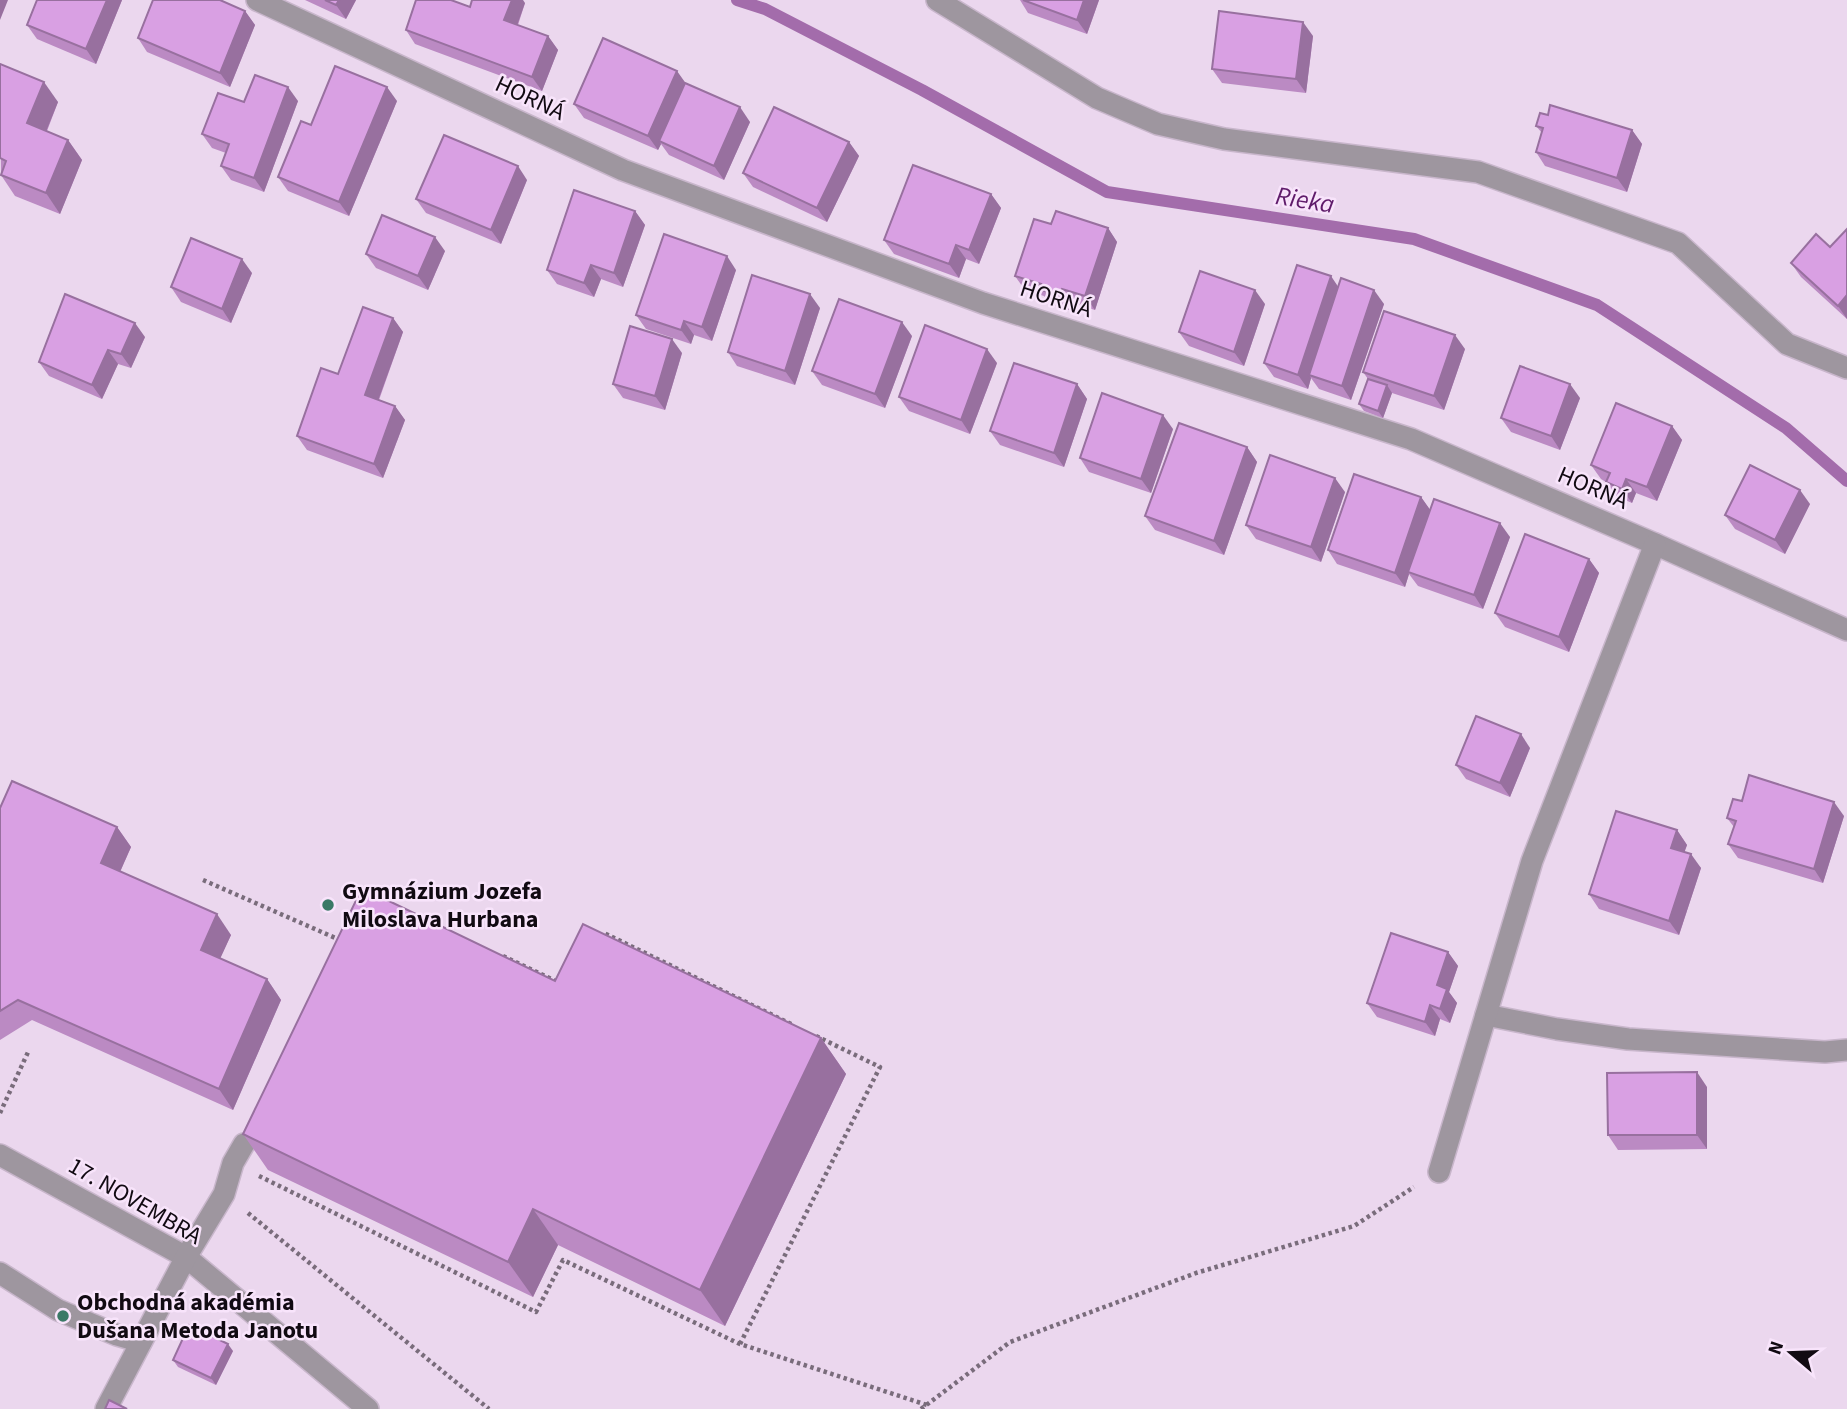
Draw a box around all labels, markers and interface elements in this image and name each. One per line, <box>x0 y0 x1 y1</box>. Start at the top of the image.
street label: HORNÁ <box>489 67 571 129</box>
water label: Rieka <box>1273 177 1337 223</box>
street label: HORNÁ <box>1015 271 1097 327</box>
street label: HORNÁ <box>1552 457 1634 519</box>
place label: Gymnázium Jozefa Miloslava Hurbana <box>342 874 542 937</box>
marker: Gymnázium Jozefa Miloslava Hurbana <box>320 897 336 913</box>
street label: 17. NOVEMBRA <box>62 1149 208 1253</box>
place label: Obchodná akadémia Dušana Metoda Janotu <box>77 1285 318 1348</box>
marker: Obchodná akadémia Dušana Metoda Janotu <box>55 1308 71 1324</box>
north arrow <box>1756 1318 1826 1388</box>
text: N <box>1762 1338 1791 1358</box>

